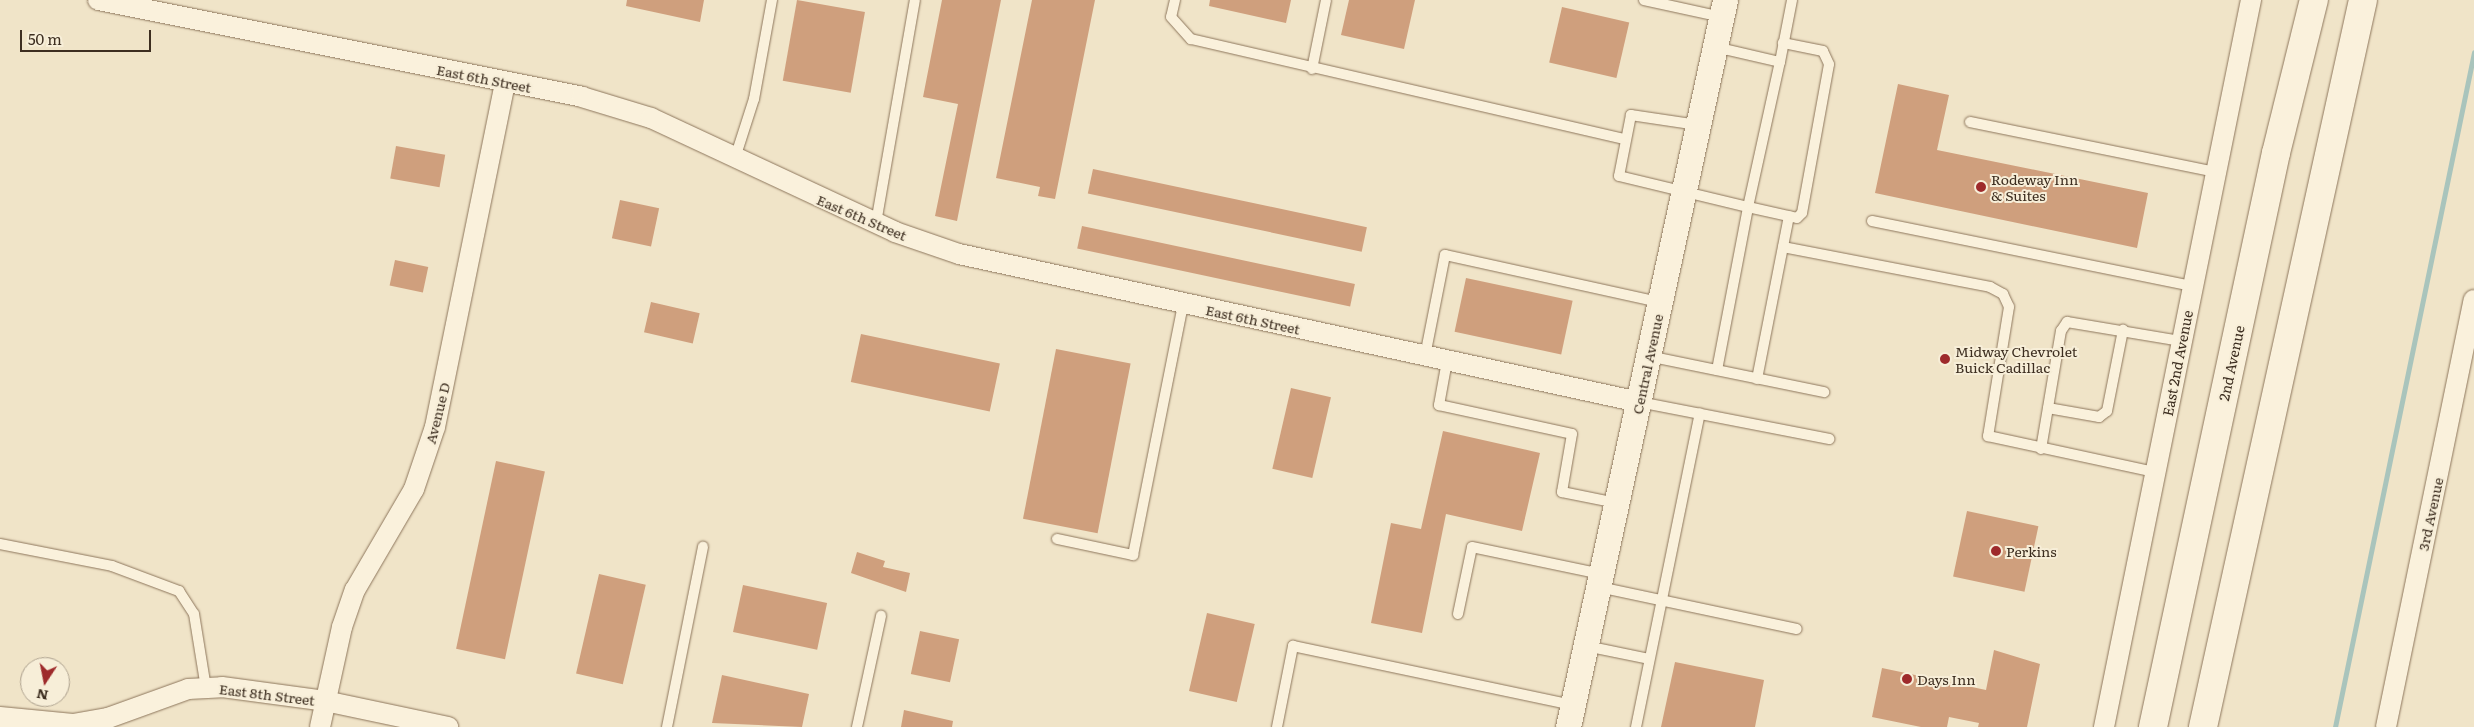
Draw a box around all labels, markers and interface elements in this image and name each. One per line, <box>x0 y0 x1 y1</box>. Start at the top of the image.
scale bar <box>22 20 154 52</box>
text: 50 m <box>28 27 62 50</box>
street label: East 6th Street <box>435 61 533 95</box>
place label: Rodeway Inn & Suites <box>1991 171 2078 203</box>
marker: Rodeway Inn & Suites <box>1975 181 1987 193</box>
street label: East 6th Street <box>814 190 910 244</box>
street label: East 6th Street <box>1204 301 1302 337</box>
street label: East 2nd Avenue <box>2158 309 2196 417</box>
street label: Central Avenue <box>1628 312 1666 416</box>
street label: 2nd Avenue <box>2215 324 2247 402</box>
place label: Midway Chevrolet Buick Cadillac <box>1955 343 2077 376</box>
marker: Midway Chevrolet Buick Cadillac <box>1939 353 1951 365</box>
street label: Avenue D <box>421 381 453 445</box>
street label: 3rd Avenue <box>2414 476 2446 552</box>
place label: Perkins <box>2006 543 2057 559</box>
marker: Perkins <box>1990 545 2002 557</box>
north arrow <box>20 657 70 707</box>
place label: Days Inn <box>1917 671 1975 687</box>
marker: Days Inn <box>1901 673 1913 685</box>
street label: East 8th Street <box>218 680 316 708</box>
text: N <box>35 685 50 707</box>

